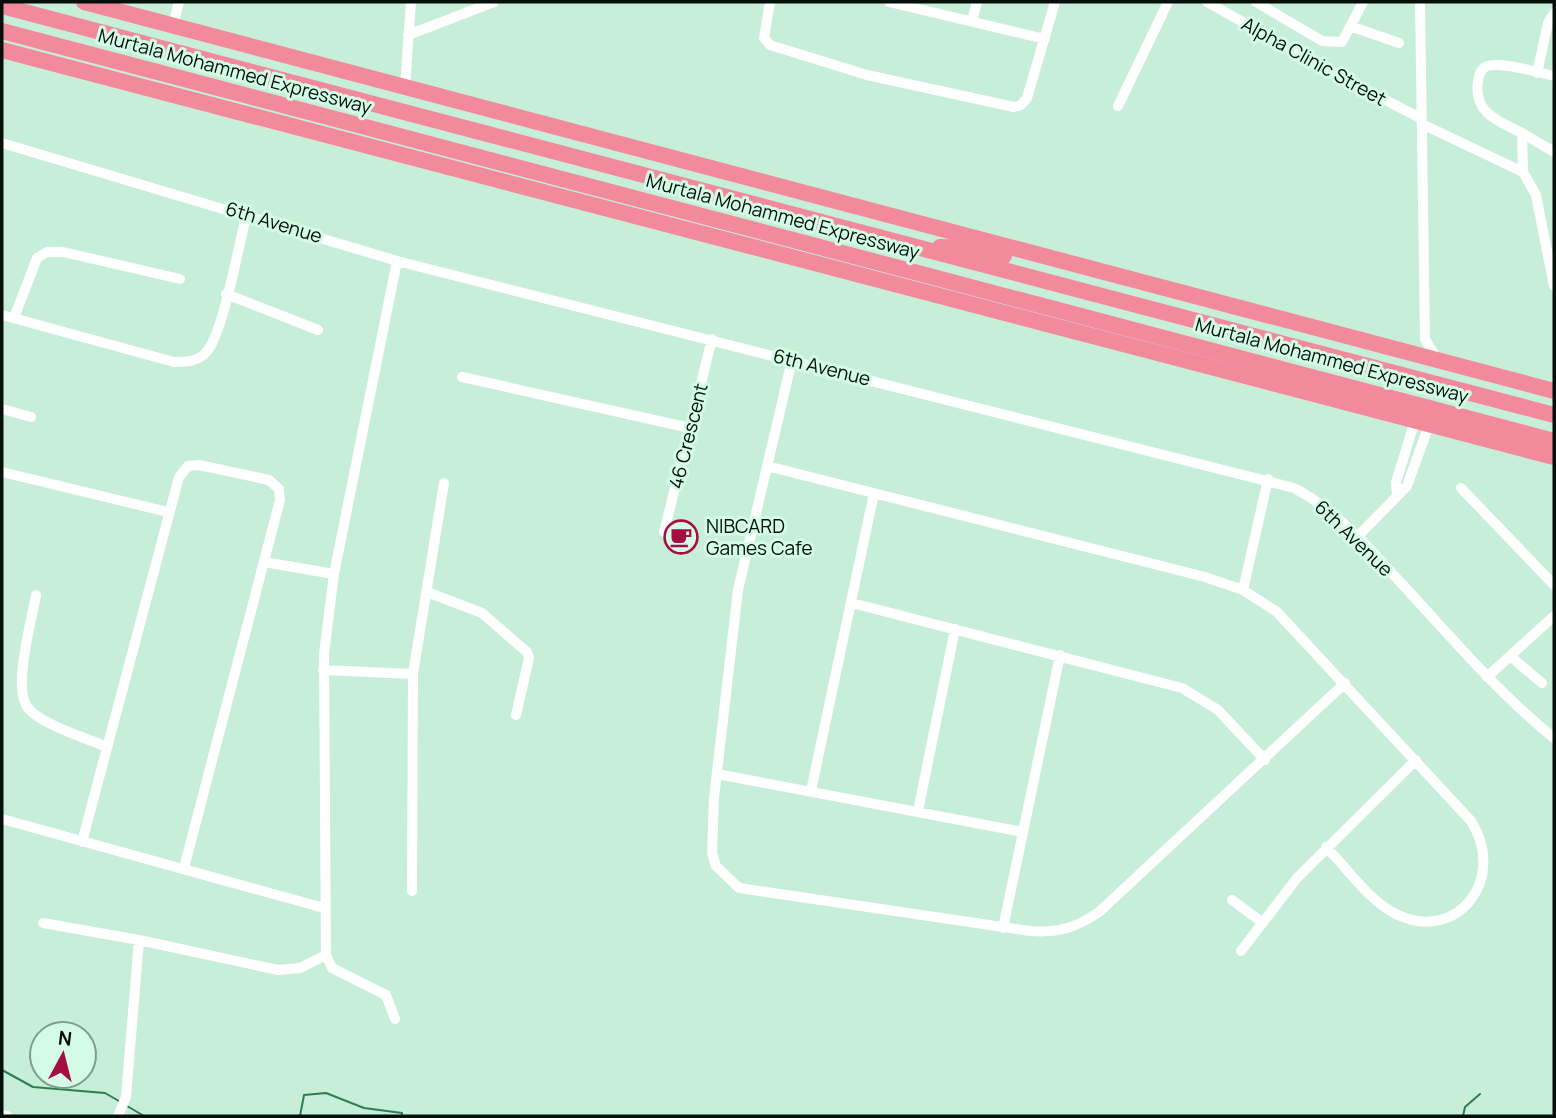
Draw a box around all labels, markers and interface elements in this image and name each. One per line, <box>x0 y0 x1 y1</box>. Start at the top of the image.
street label: Alpha Clinic Street <box>1237 10 1391 112</box>
street label: Murtala Mohammed Expressway <box>95 22 375 120</box>
street label: Murtala Mohammed Expressway <box>643 167 923 265</box>
street label: 6th Avenue <box>223 195 325 249</box>
street label: Murtala Mohammed Expressway <box>1192 311 1472 409</box>
street label: 6th Avenue <box>771 342 873 392</box>
street label: 46 Crescent <box>662 380 714 492</box>
street label: 6th Avenue <box>1309 494 1399 582</box>
place label: NIBCARD Games Cafe <box>706 513 813 561</box>
cafe icon: NIBCARD Games Cafe <box>662 518 700 556</box>
north arrow <box>28 1020 98 1090</box>
text: N <box>57 1024 73 1052</box>

